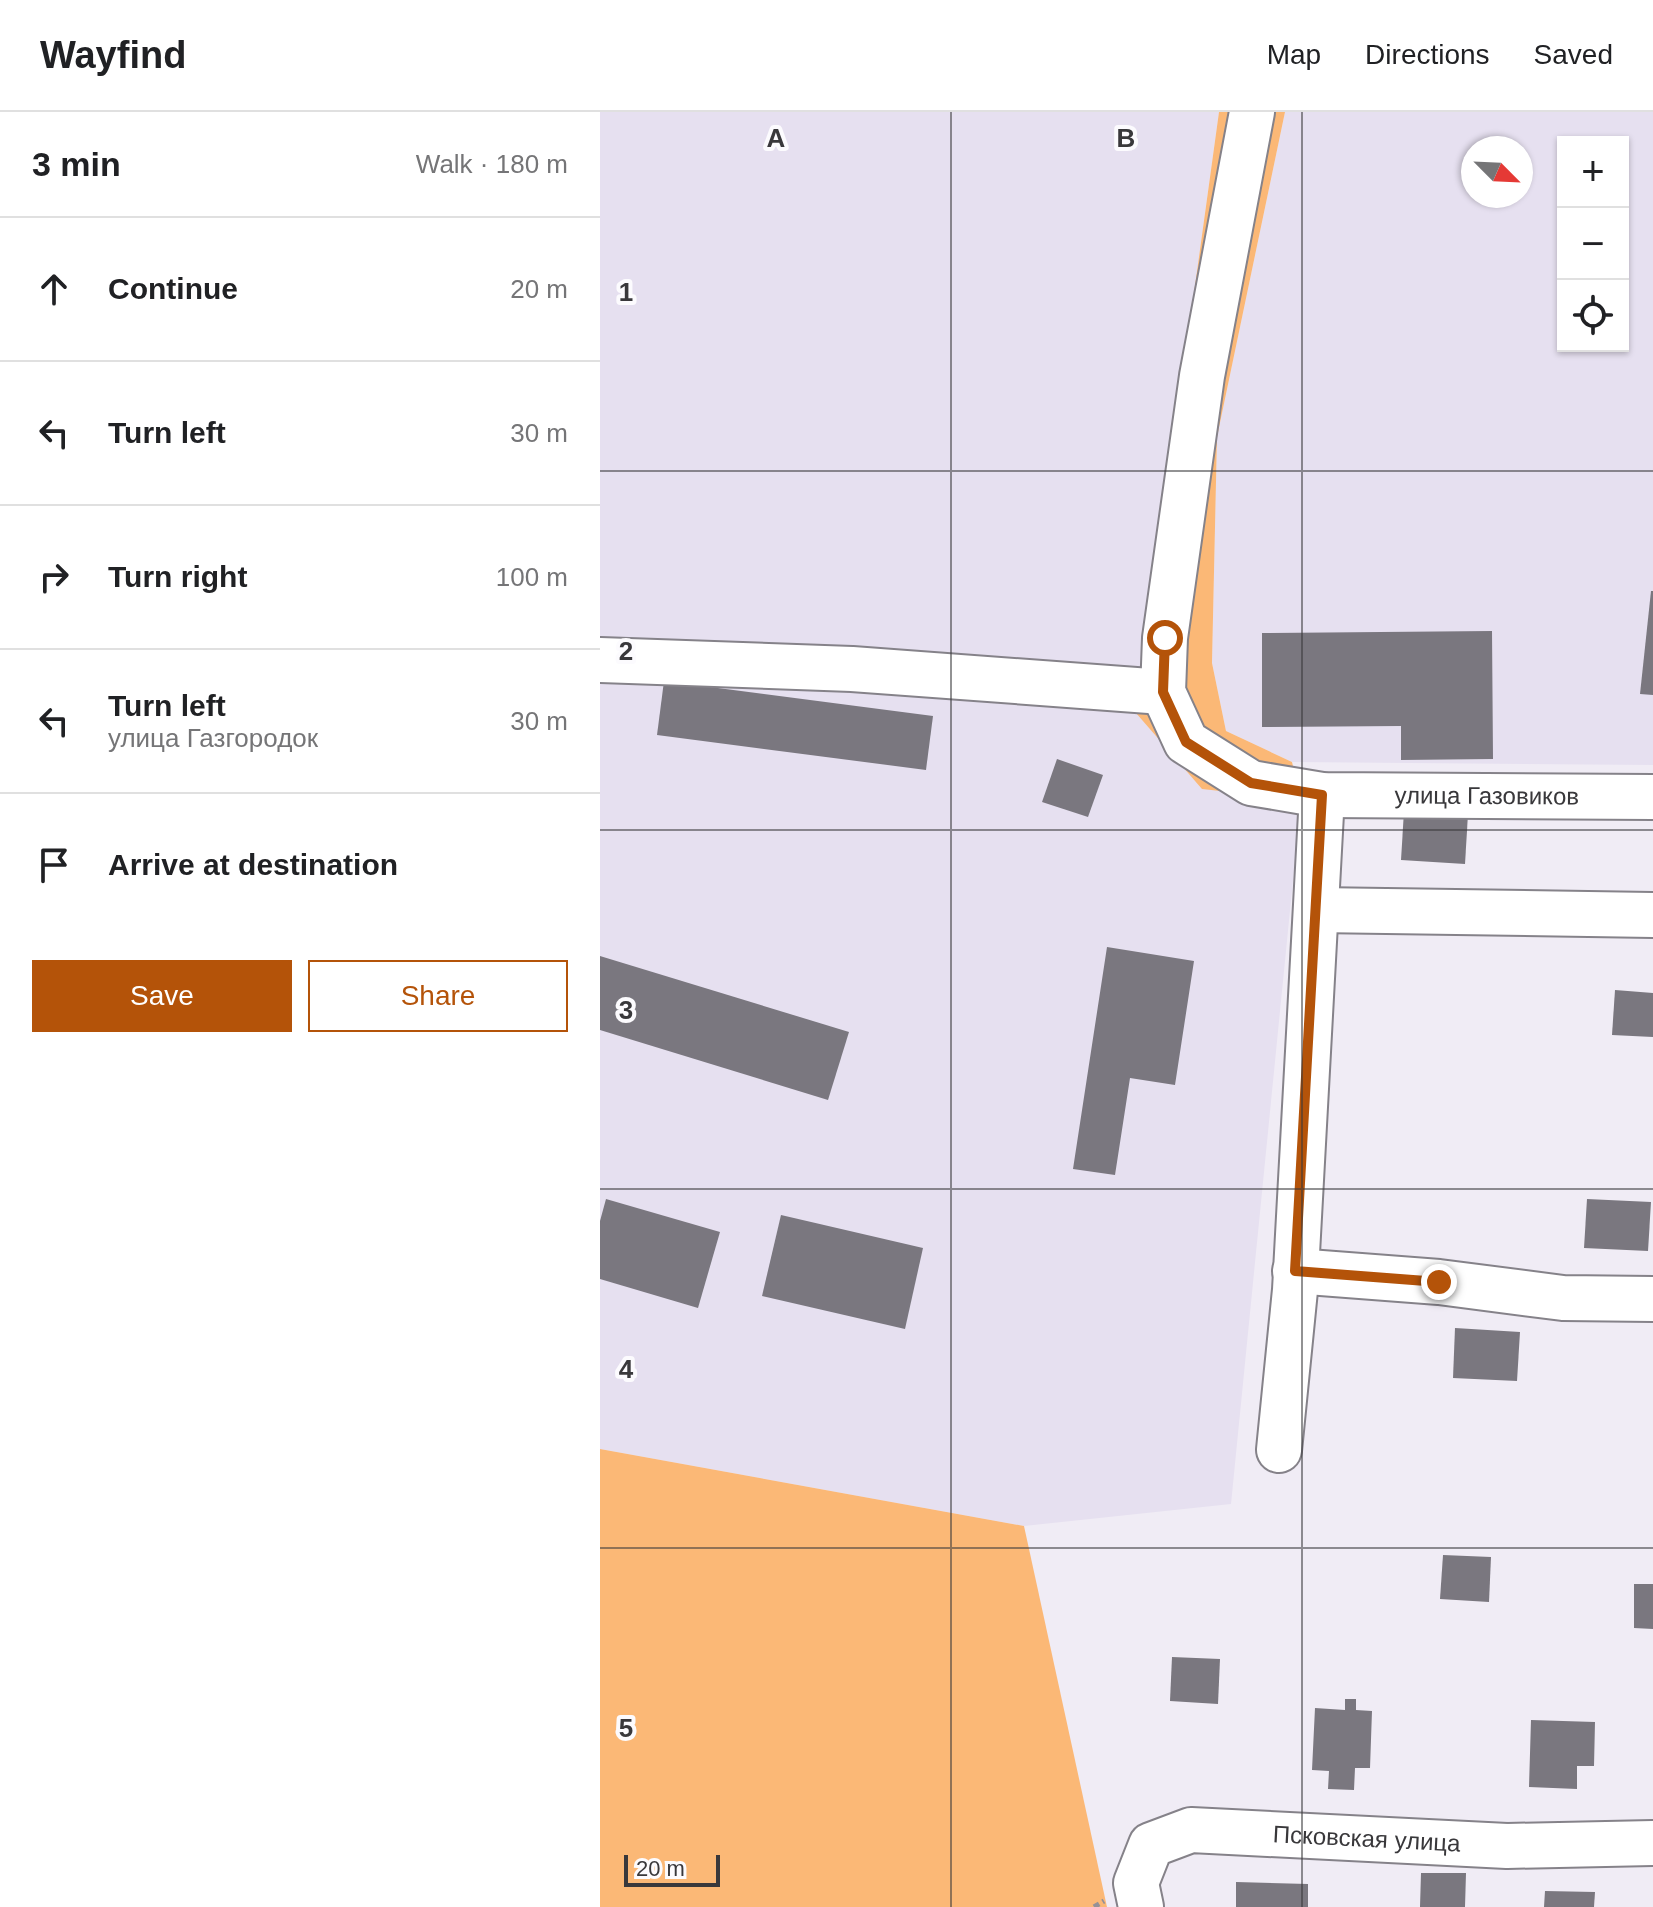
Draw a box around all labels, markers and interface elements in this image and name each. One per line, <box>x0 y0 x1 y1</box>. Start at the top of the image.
text: Wayfind <box>40 34 186 76</box>
text: Map <box>1267 39 1321 70</box>
text: Directions <box>1365 39 1490 70</box>
text: Saved <box>1534 39 1613 70</box>
text: A <box>767 123 786 153</box>
text: B <box>1117 123 1135 153</box>
north arrow <box>1461 136 1533 208</box>
map controls <box>1557 136 1629 352</box>
button: + <box>1557 136 1629 208</box>
text: 3 min <box>32 145 121 183</box>
text: Walk · 180 m <box>416 149 568 179</box>
button: − <box>1557 208 1629 280</box>
icon: ahead <box>32 267 76 311</box>
text: Continue <box>108 272 238 305</box>
text: 20 m <box>510 274 568 304</box>
text: 1 <box>619 277 633 307</box>
button: locate <box>1557 280 1629 352</box>
icon: left <box>32 411 76 455</box>
text: Turn left <box>108 416 226 449</box>
text: 30 m <box>510 418 568 448</box>
icon: right <box>32 555 76 599</box>
text: Turn right <box>108 560 247 593</box>
text: 100 m <box>496 562 568 592</box>
route start <box>1147 620 1183 656</box>
text: 2 <box>619 636 633 666</box>
text: Turn left <box>108 689 226 722</box>
icon: left <box>32 699 76 743</box>
text: 30 m <box>510 706 568 736</box>
text: улица Газгородок <box>108 723 318 753</box>
street label: улица Газовиков <box>1394 781 1579 810</box>
icon: arrive <box>32 843 76 887</box>
text: Arrive at destination <box>108 848 398 881</box>
button: Save <box>32 960 292 1032</box>
button: Share <box>308 960 568 1032</box>
text: 3 <box>619 995 633 1025</box>
route end <box>1421 1264 1457 1300</box>
text: 4 <box>619 1354 634 1384</box>
text: 5 <box>619 1713 633 1743</box>
street label: Псковская улица <box>1272 1820 1462 1857</box>
scale bar <box>624 1851 720 1887</box>
text: 20 m <box>636 1856 685 1881</box>

